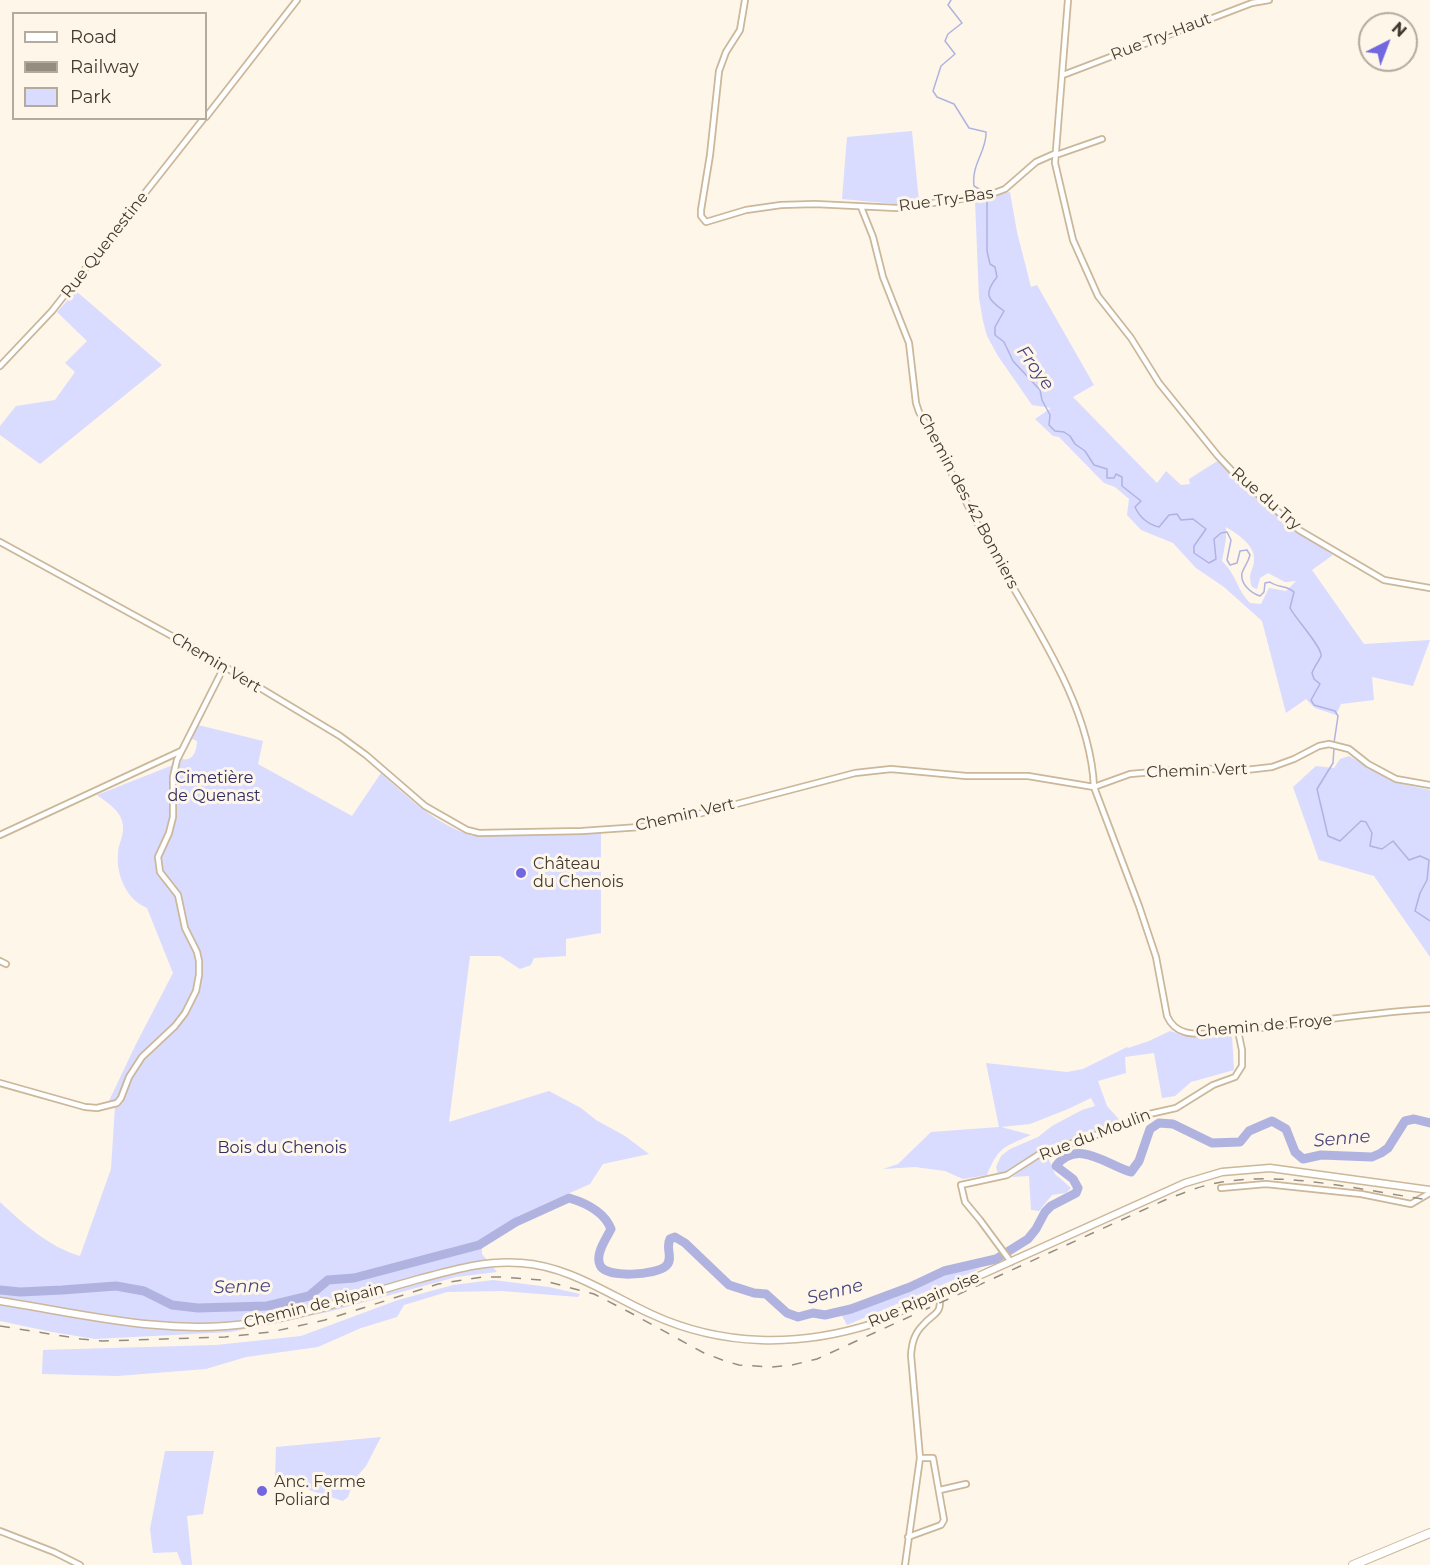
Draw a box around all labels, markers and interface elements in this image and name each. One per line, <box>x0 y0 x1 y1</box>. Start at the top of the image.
street label: Rue Try-Haut <box>1108 9 1214 65</box>
legend <box>12 12 207 120</box>
north arrow <box>1358 12 1418 72</box>
text: N <box>1388 18 1410 41</box>
text: Road <box>70 26 117 48</box>
text: Railway <box>70 56 139 78</box>
text: Park <box>70 86 111 108</box>
street label: Rue Try-Bas <box>897 184 995 216</box>
street label: Rue Quenestine <box>58 188 152 302</box>
water label: Froye <box>1012 342 1058 394</box>
street label: Chemin des 42 Bonniers <box>913 410 1023 592</box>
street label: Rue du Try <box>1227 464 1305 534</box>
street label: Chemin Vert <box>168 629 264 697</box>
street label: Chemin Vert <box>1146 760 1248 782</box>
park label: Cimetière de Quenast <box>167 768 261 806</box>
street label: Chemin Vert <box>634 794 736 836</box>
place label: Château du Chenois <box>533 854 624 892</box>
marker: Château du Chenois <box>514 866 528 880</box>
street label: Chemin de Froye <box>1195 1010 1333 1042</box>
street label: Rue du Moulin <box>1037 1105 1153 1165</box>
water label: Senne <box>1313 1126 1371 1152</box>
park label: Bois du Chenois <box>218 1138 346 1158</box>
street label: Rue Ripainoise <box>865 1268 983 1332</box>
water label: Senne <box>213 1275 271 1299</box>
water label: Senne <box>805 1275 865 1309</box>
street label: Chemin de Ripain <box>242 1279 386 1333</box>
place label: Anc. Ferme Poliard <box>274 1472 366 1510</box>
marker: Anc. Ferme Poliard <box>255 1484 269 1498</box>

